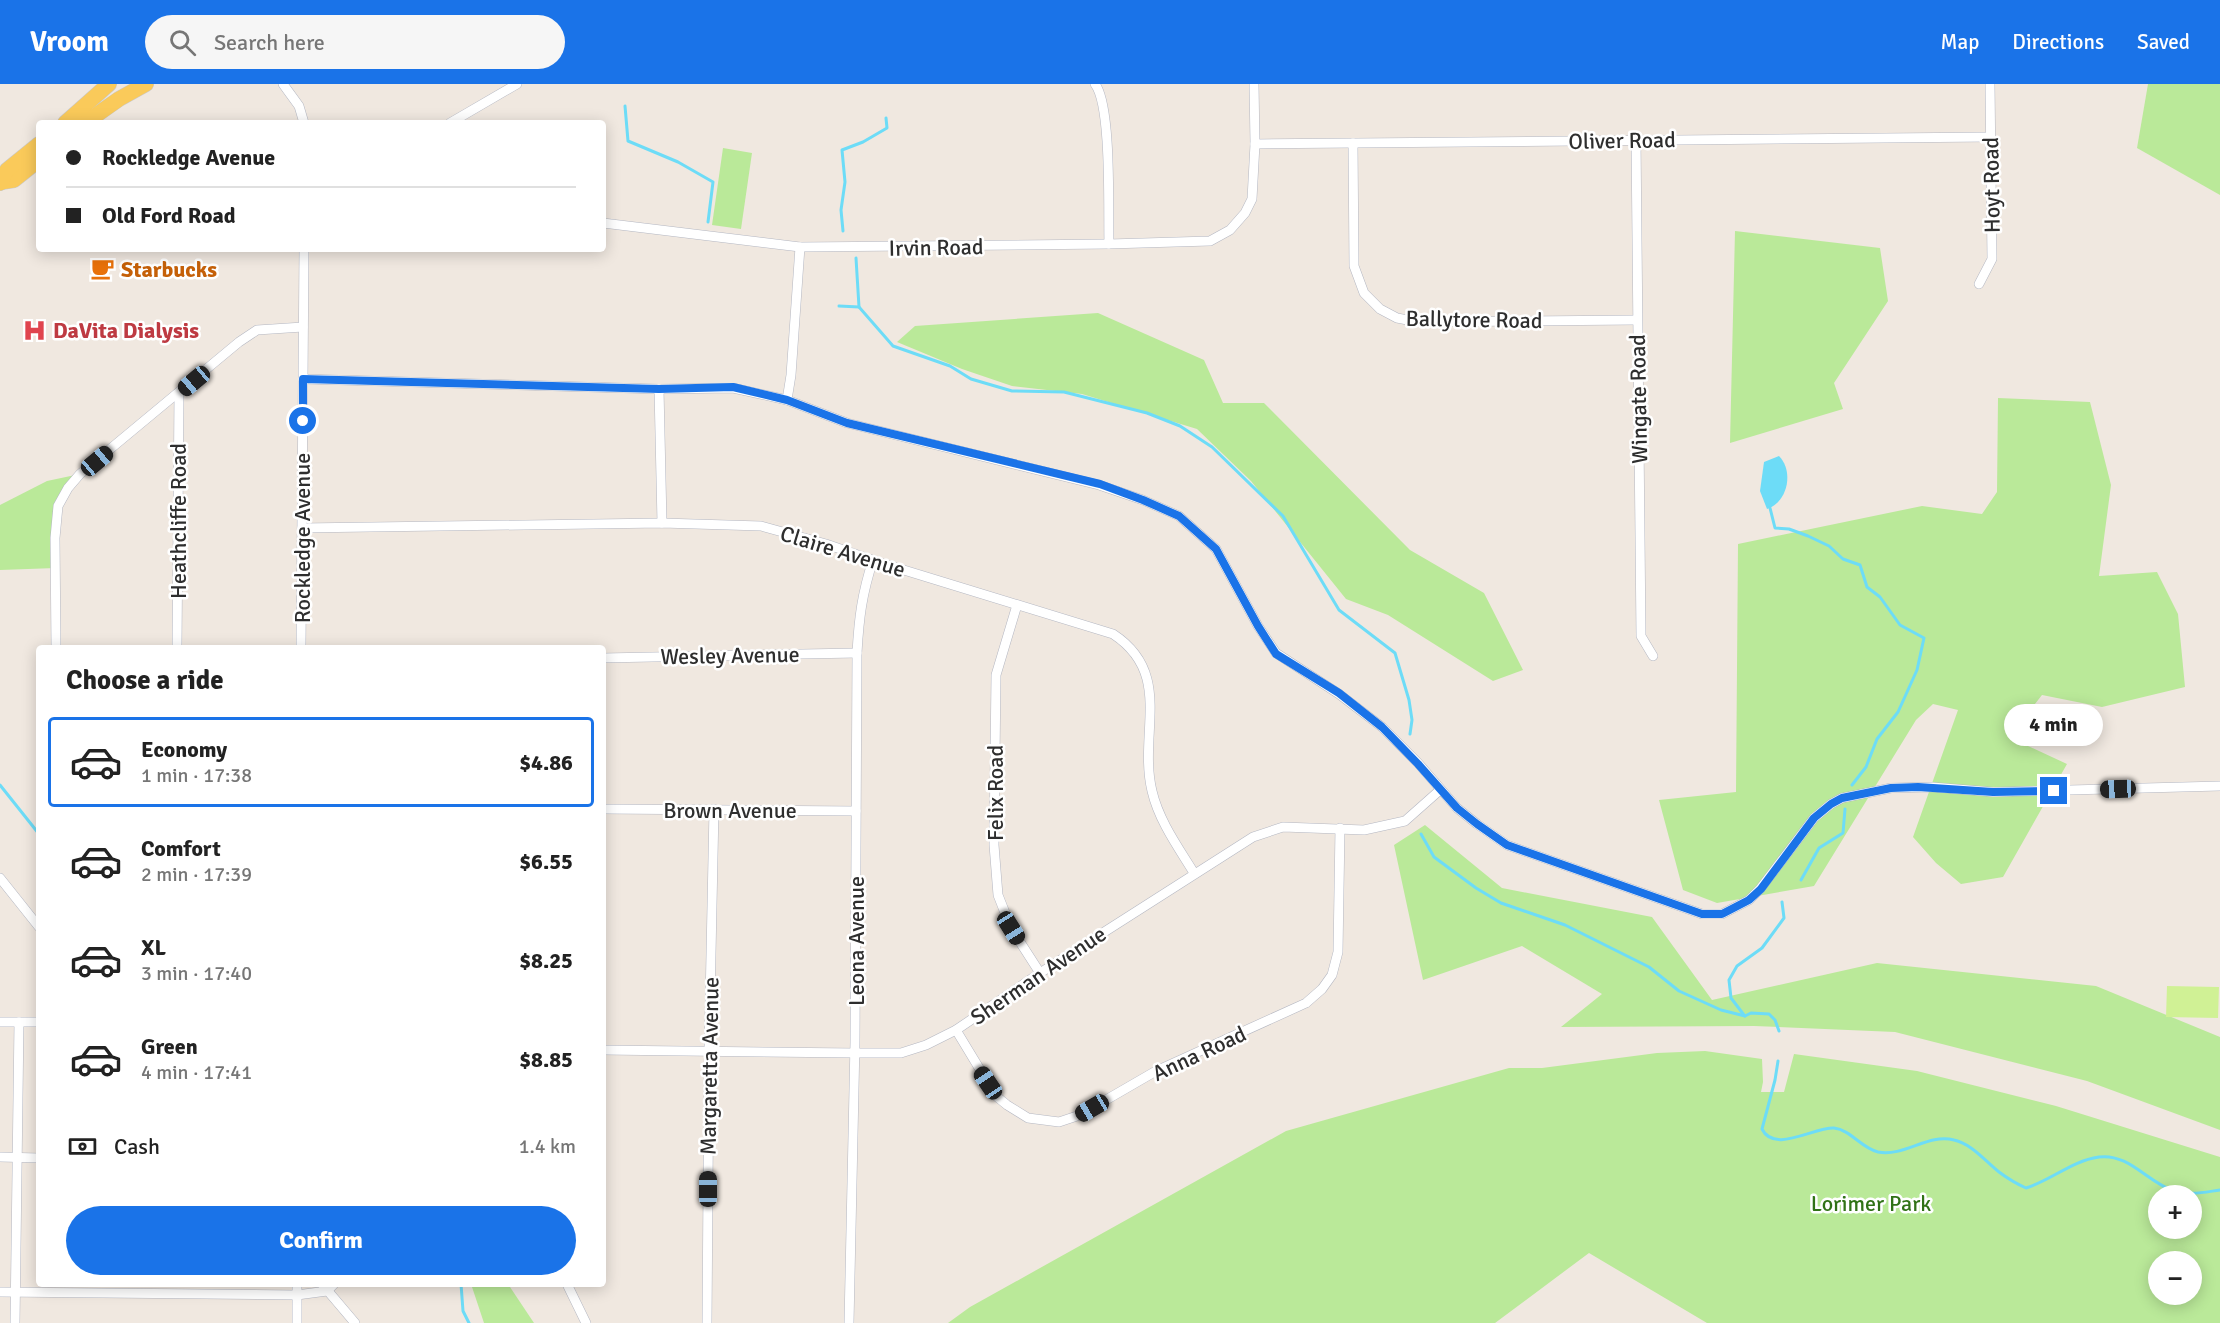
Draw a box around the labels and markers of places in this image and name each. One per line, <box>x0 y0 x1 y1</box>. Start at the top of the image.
cafe icon: Starbucks <box>90 256 116 282</box>
place label: Starbucks <box>121 256 217 283</box>
hospital icon: DaVita Dialysis <box>22 317 48 343</box>
place label: DaVita Dialysis <box>53 317 199 344</box>

